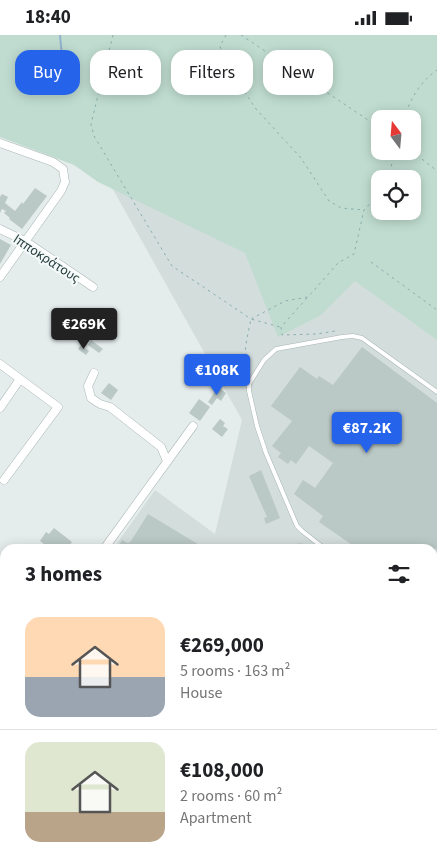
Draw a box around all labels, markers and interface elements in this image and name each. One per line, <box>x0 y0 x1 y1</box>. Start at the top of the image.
text: 18:40 <box>25 4 71 31</box>
chip: Buy <box>15 50 80 95</box>
chip: Rent <box>90 50 161 95</box>
chip: Filters <box>171 50 253 95</box>
chip: New <box>263 50 333 95</box>
north arrow <box>371 110 421 160</box>
map controls <box>371 110 421 220</box>
button: locate <box>371 170 421 220</box>
street label: Ιπποκράτους <box>9 230 84 288</box>
pin: €269K <box>49 307 119 350</box>
text: €269K <box>62 313 106 335</box>
pin: €108K <box>182 353 252 396</box>
text: €108K <box>195 359 239 381</box>
pin: €87.2K <box>326 411 408 454</box>
text: €87.2K <box>343 417 391 439</box>
text: 3 homes <box>25 559 102 589</box>
icon: filters <box>385 560 413 588</box>
text: €269,000 <box>180 630 264 660</box>
icon: home <box>65 637 125 697</box>
text: 5 rooms · 163 m² <box>180 660 290 682</box>
text: House <box>180 682 222 704</box>
text: €108,000 <box>180 755 264 785</box>
icon: home <box>65 762 125 822</box>
text: 2 rooms · 60 m² <box>180 785 282 807</box>
text: Apartment <box>180 807 252 829</box>

